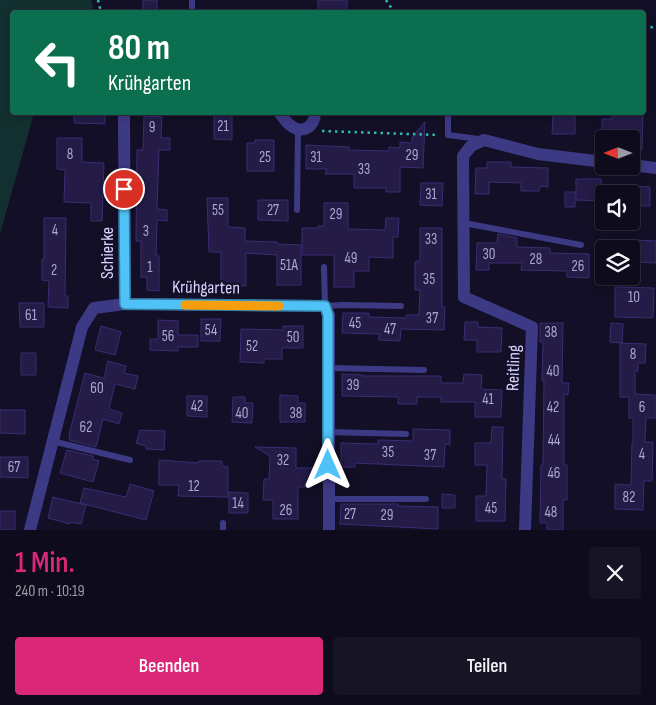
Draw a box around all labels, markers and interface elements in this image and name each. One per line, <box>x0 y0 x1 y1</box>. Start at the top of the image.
text: 80 m <box>108 27 170 70</box>
icon: left <box>25 30 90 95</box>
text: Krühgarten <box>108 70 191 97</box>
house number: 21 <box>217 117 229 136</box>
house number: 9 <box>149 118 155 137</box>
north arrow <box>595 130 640 175</box>
map controls <box>595 130 640 285</box>
house number: 8 <box>67 145 73 164</box>
house number: 29 <box>406 146 418 165</box>
house number: 25 <box>259 148 271 167</box>
house number: 31 <box>310 148 323 167</box>
house number: 33 <box>358 160 370 179</box>
pin <box>103 168 145 210</box>
icon: arrive <box>110 175 138 203</box>
house number: 31 <box>425 185 438 204</box>
button: sound <box>595 185 640 230</box>
house number: 55 <box>212 201 224 220</box>
house number: 27 <box>267 201 279 220</box>
house number: 29 <box>330 205 342 224</box>
house number: 4 <box>52 221 58 240</box>
house number: 3 <box>143 222 149 241</box>
street label: Schierke <box>97 227 118 279</box>
house number: 33 <box>425 230 437 249</box>
button: layers <box>595 240 640 285</box>
house number: 30 <box>483 245 495 264</box>
house number: 49 <box>345 249 357 268</box>
house number: 28 <box>530 250 542 269</box>
house number: 51A <box>280 256 299 275</box>
house number: 26 <box>572 257 584 276</box>
house number: 1 <box>147 258 153 277</box>
house number: 2 <box>51 261 57 280</box>
house number: 35 <box>423 270 435 289</box>
street label: Krühgarten <box>172 276 240 299</box>
house number: 10 <box>628 288 640 307</box>
house number: 61 <box>25 306 38 325</box>
house number: 37 <box>426 309 438 328</box>
house number: 45 <box>349 314 361 333</box>
house number: 47 <box>384 320 396 339</box>
house number: 54 <box>205 321 217 340</box>
house number: 38 <box>545 323 557 342</box>
house number: 56 <box>162 327 174 346</box>
house number: 50 <box>287 328 299 347</box>
house number: 52 <box>246 337 258 356</box>
street label: Reitling <box>502 345 525 391</box>
house number: 8 <box>630 345 636 364</box>
house number: 40 <box>547 362 559 381</box>
house number: 39 <box>347 376 359 395</box>
house number: 60 <box>90 379 104 398</box>
house number: 41 <box>482 390 495 409</box>
house number: 42 <box>191 397 203 416</box>
house number: 42 <box>547 398 559 417</box>
house number: 6 <box>639 398 645 417</box>
house number: 40 <box>236 404 248 423</box>
house number: 38 <box>290 404 302 423</box>
house number: 62 <box>80 418 92 437</box>
house number: 44 <box>548 431 560 450</box>
position arrow <box>301 438 353 490</box>
house number: 35 <box>382 443 394 462</box>
house number: 4 <box>639 445 645 464</box>
house number: 37 <box>424 446 436 465</box>
house number: 32 <box>277 451 289 470</box>
house number: 67 <box>8 458 20 477</box>
house number: 46 <box>548 464 560 483</box>
house number: 12 <box>188 477 200 496</box>
house number: 82 <box>623 488 635 507</box>
house number: 14 <box>232 494 244 513</box>
house number: 45 <box>485 499 497 518</box>
house number: 26 <box>280 501 292 520</box>
house number: 48 <box>545 503 557 522</box>
house number: 27 <box>344 505 356 524</box>
house number: 29 <box>381 506 393 525</box>
text: 1 Min. <box>15 545 75 581</box>
button: close <box>589 547 641 599</box>
text: 240 m · 10:19 <box>15 582 85 601</box>
button: Beenden <box>15 637 323 695</box>
button: Teilen <box>333 637 641 695</box>

